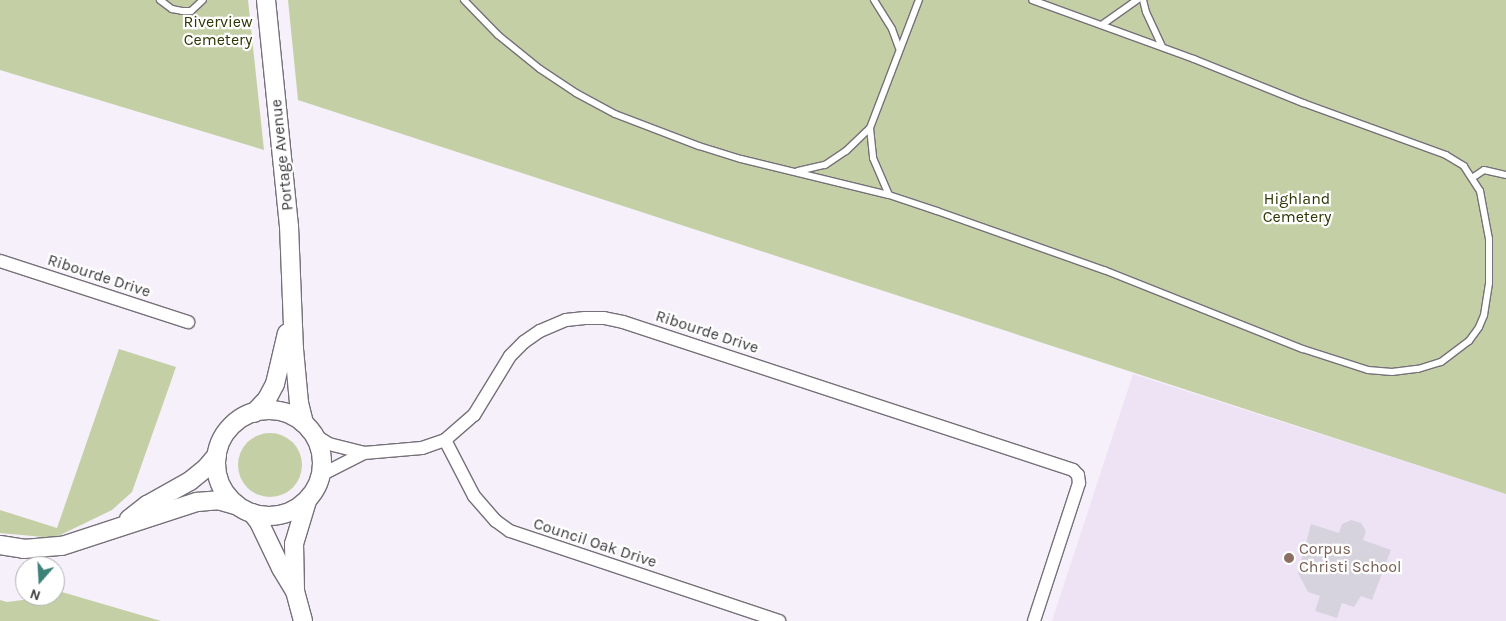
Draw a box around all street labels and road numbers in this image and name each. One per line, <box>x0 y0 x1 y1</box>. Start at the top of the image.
street label: Portage Avenue <box>267 98 297 212</box>
street label: Ribourde Drive <box>45 250 153 302</box>
street label: Ribourde Drive <box>653 306 761 358</box>
street label: Council Oak Drive <box>531 514 659 572</box>

